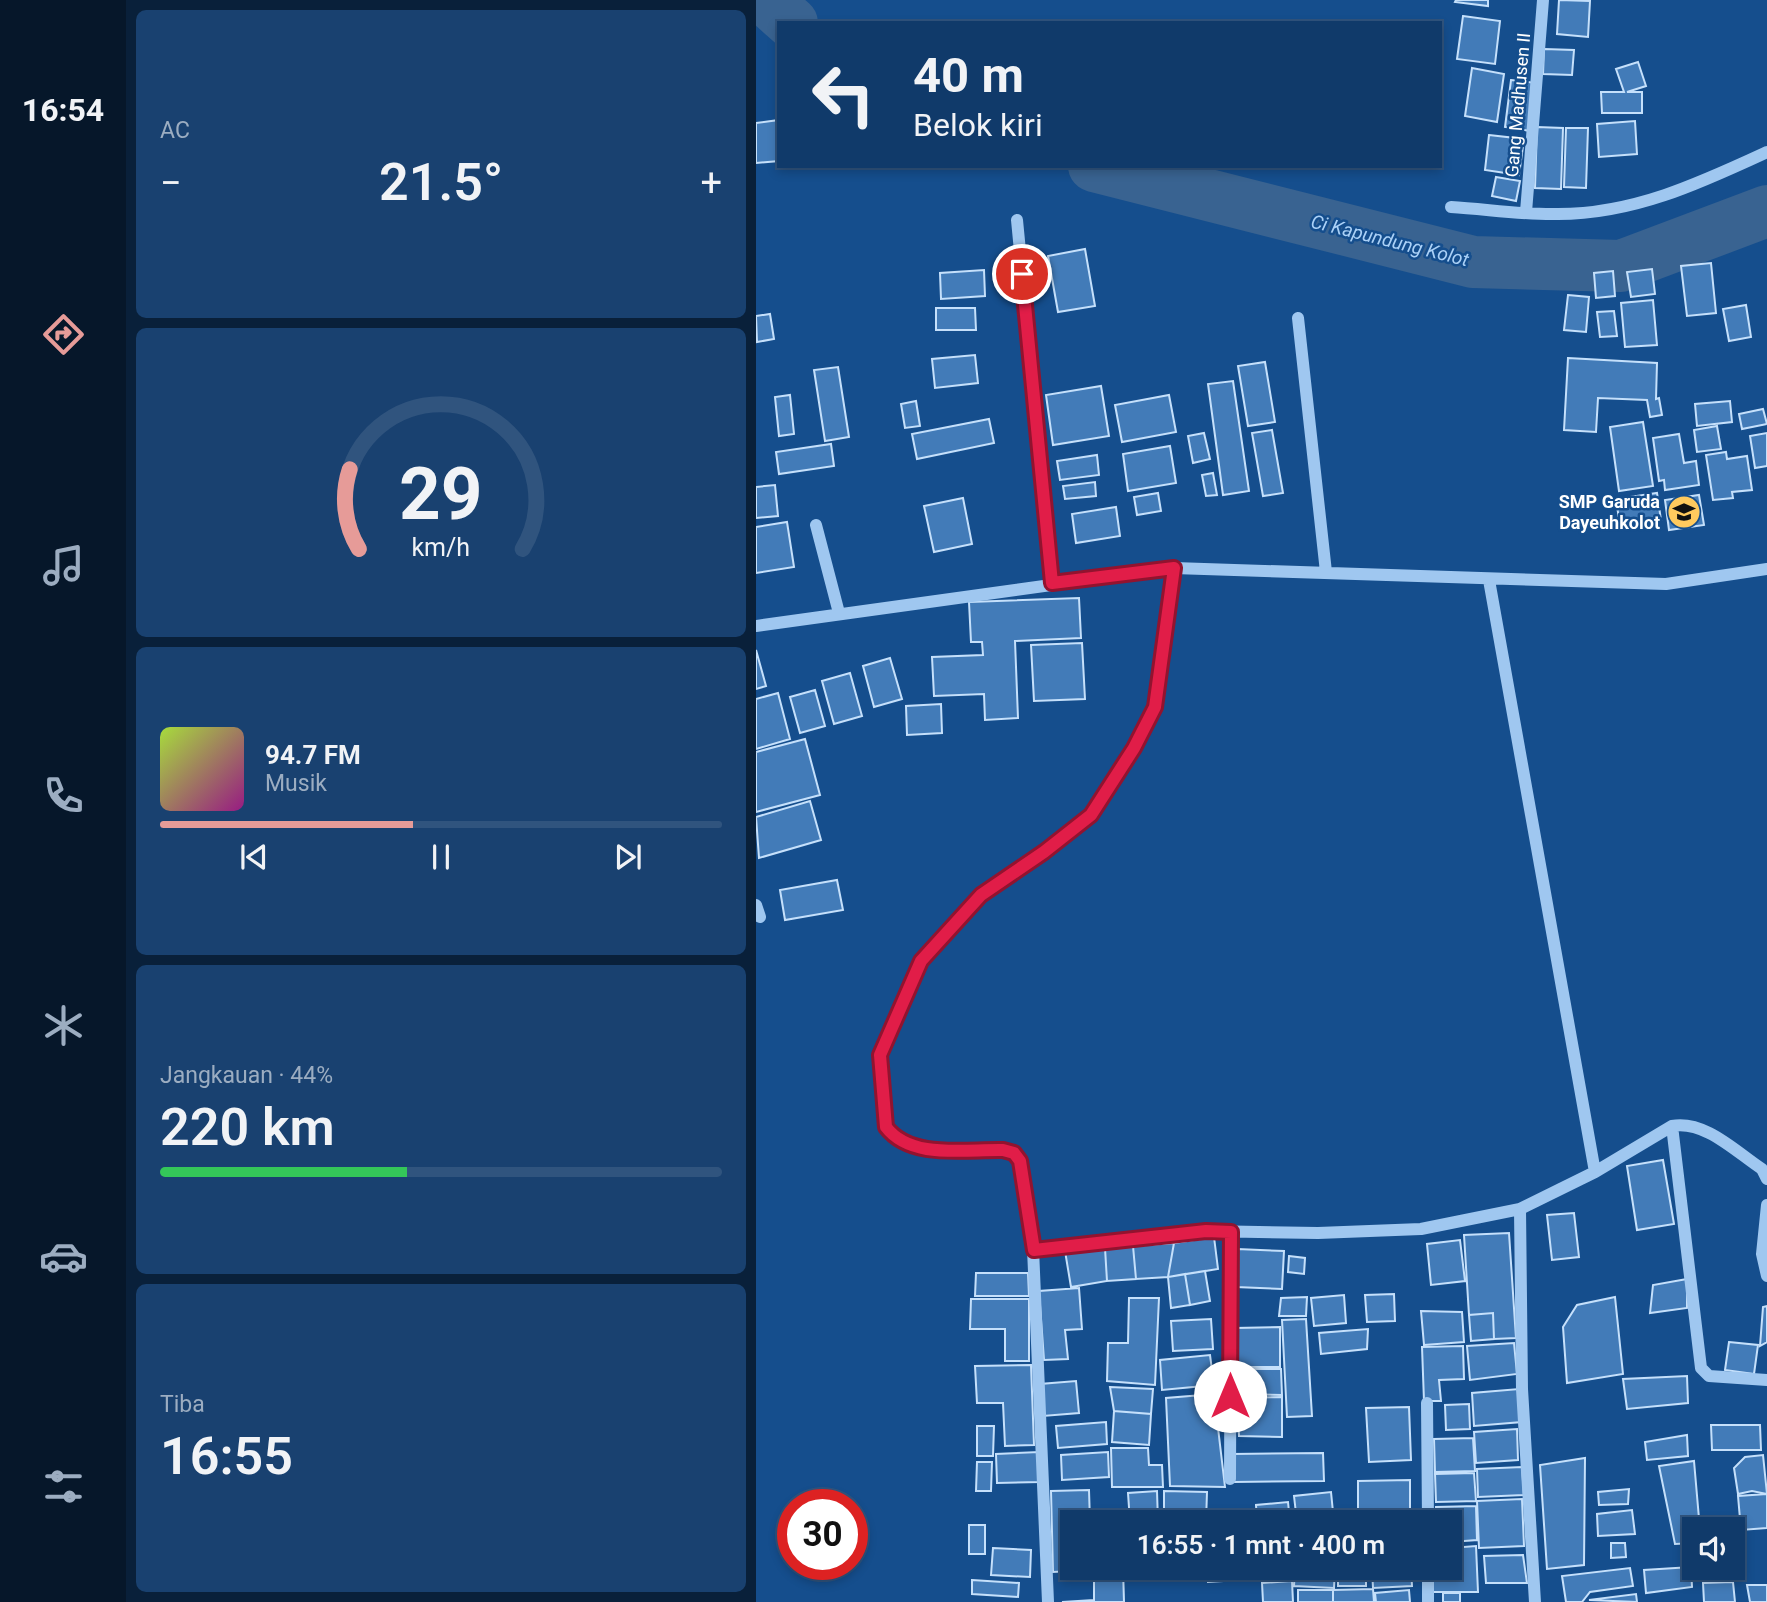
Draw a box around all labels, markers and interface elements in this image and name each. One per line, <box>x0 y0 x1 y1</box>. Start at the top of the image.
street label: Gang Madhusen II <box>1501 32 1534 178</box>
text: 40 m <box>913 47 1024 104</box>
icon: left <box>798 49 889 140</box>
text: 16:54 <box>22 91 104 129</box>
text: Belok kiri <box>913 106 1043 144</box>
text: AC <box>160 117 190 144</box>
text: 21.5° <box>379 152 503 213</box>
text: − <box>160 161 182 205</box>
text: + <box>700 161 722 205</box>
water label: Ci Kapundung Kolot <box>1308 210 1472 271</box>
pin <box>992 244 1052 304</box>
icon: arrive <box>1003 255 1041 293</box>
icon: directions <box>39 310 88 359</box>
text: 29 <box>399 451 483 537</box>
place label: SMP Garuda Dayeuhkolot <box>1559 491 1660 533</box>
school or university icon: SMP Garuda Dayeuhkolot <box>1665 493 1703 531</box>
text: km/h <box>412 532 470 561</box>
icon: music <box>39 541 88 590</box>
text: 94.7 FM <box>265 740 361 770</box>
text: Musik <box>265 770 327 797</box>
icon: phone <box>39 771 88 820</box>
icon: previous <box>235 838 273 876</box>
icon: pause <box>422 838 460 876</box>
icon: next <box>609 838 647 876</box>
icon: climate <box>39 1001 88 1050</box>
text: Jangkauan · 44% <box>160 1062 333 1089</box>
text: 220 km <box>160 1097 335 1158</box>
icon: car <box>39 1232 88 1281</box>
position arrow <box>1193 1359 1267 1433</box>
text: Tiba <box>160 1391 205 1418</box>
text: 16:55 <box>160 1426 293 1487</box>
icon: filters <box>39 1462 88 1511</box>
speed limit sign: 30 <box>777 1489 868 1580</box>
map controls <box>1682 1517 1745 1580</box>
button: sound <box>1682 1517 1745 1580</box>
text: 16:55 · 1 mnt · 400 m <box>1137 1530 1385 1560</box>

